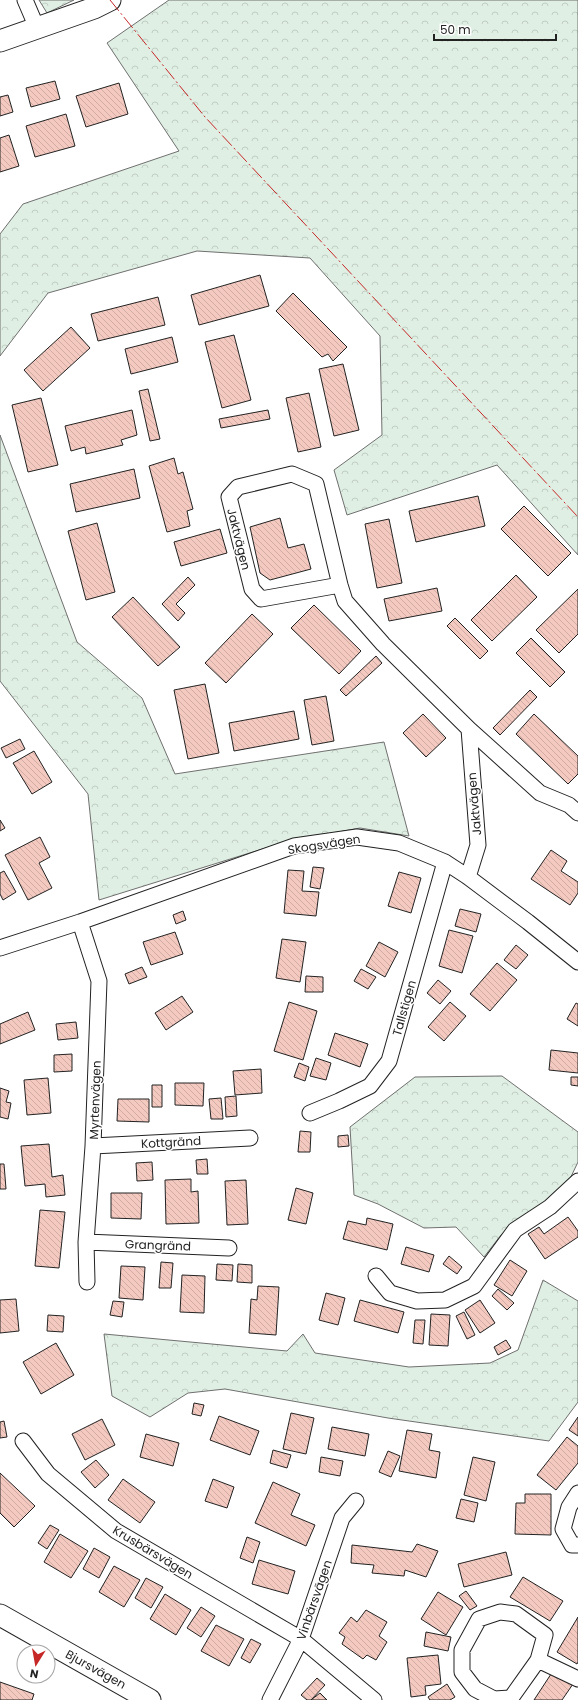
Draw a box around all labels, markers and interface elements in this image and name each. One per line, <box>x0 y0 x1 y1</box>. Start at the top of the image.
scale bar <box>434 16 556 42</box>
text: 50 m <box>440 21 471 38</box>
street label: Jaktvägen <box>223 506 255 572</box>
street label: Jaktvägen <box>463 772 485 836</box>
street label: Skogsvägen <box>286 830 362 858</box>
street label: Tallstigen <box>388 978 420 1038</box>
street label: Myrtenvägen <box>85 1060 105 1140</box>
street label: Kottgränd <box>141 1132 201 1152</box>
street label: Grangränd <box>125 1235 191 1255</box>
street label: Krusbärsvägen <box>110 1521 196 1583</box>
street label: Vinbärsvägen <box>292 1558 336 1642</box>
north arrow <box>16 1644 56 1684</box>
street label: Bjursvägen <box>63 1645 129 1693</box>
text: N <box>29 1665 40 1682</box>

